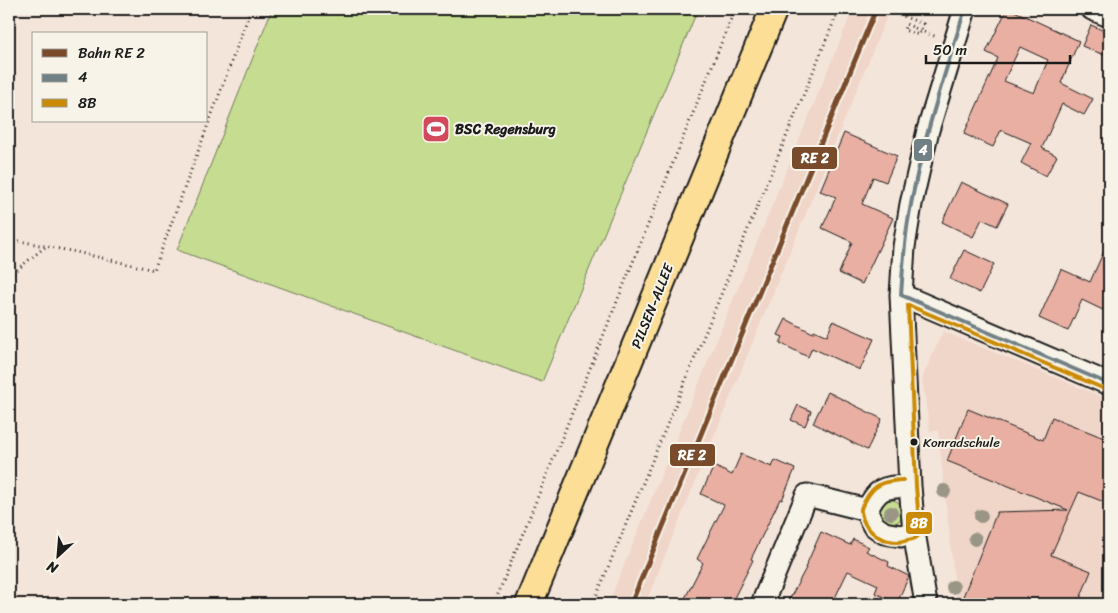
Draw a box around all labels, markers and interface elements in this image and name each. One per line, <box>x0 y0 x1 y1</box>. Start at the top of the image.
legend <box>32 32 208 122</box>
scale bar <box>926 32 1069 64</box>
text: 50 m <box>933 37 968 63</box>
text: Bahn RE 2 <box>78 40 145 66</box>
text: 4 <box>78 64 87 90</box>
text: 8B <box>78 90 97 116</box>
sports icon: BSC Regensburg <box>421 114 451 144</box>
place label: BSC Regensburg <box>455 117 556 142</box>
line badge: 4 <box>913 138 933 162</box>
text: 4 <box>918 138 928 163</box>
line badge: RE 2 <box>791 146 838 170</box>
text: RE 2 <box>800 146 830 171</box>
street label: PILSEN-ALLEE <box>624 259 681 352</box>
place label: Konradschule <box>923 431 1000 454</box>
marker: Konradschule <box>909 437 919 447</box>
line badge: RE 2 <box>669 443 716 467</box>
text: RE 2 <box>677 443 707 468</box>
line badge: 8B <box>905 511 933 535</box>
text: 8B <box>909 511 928 536</box>
north arrow <box>32 530 82 580</box>
text: N <box>42 554 63 581</box>

